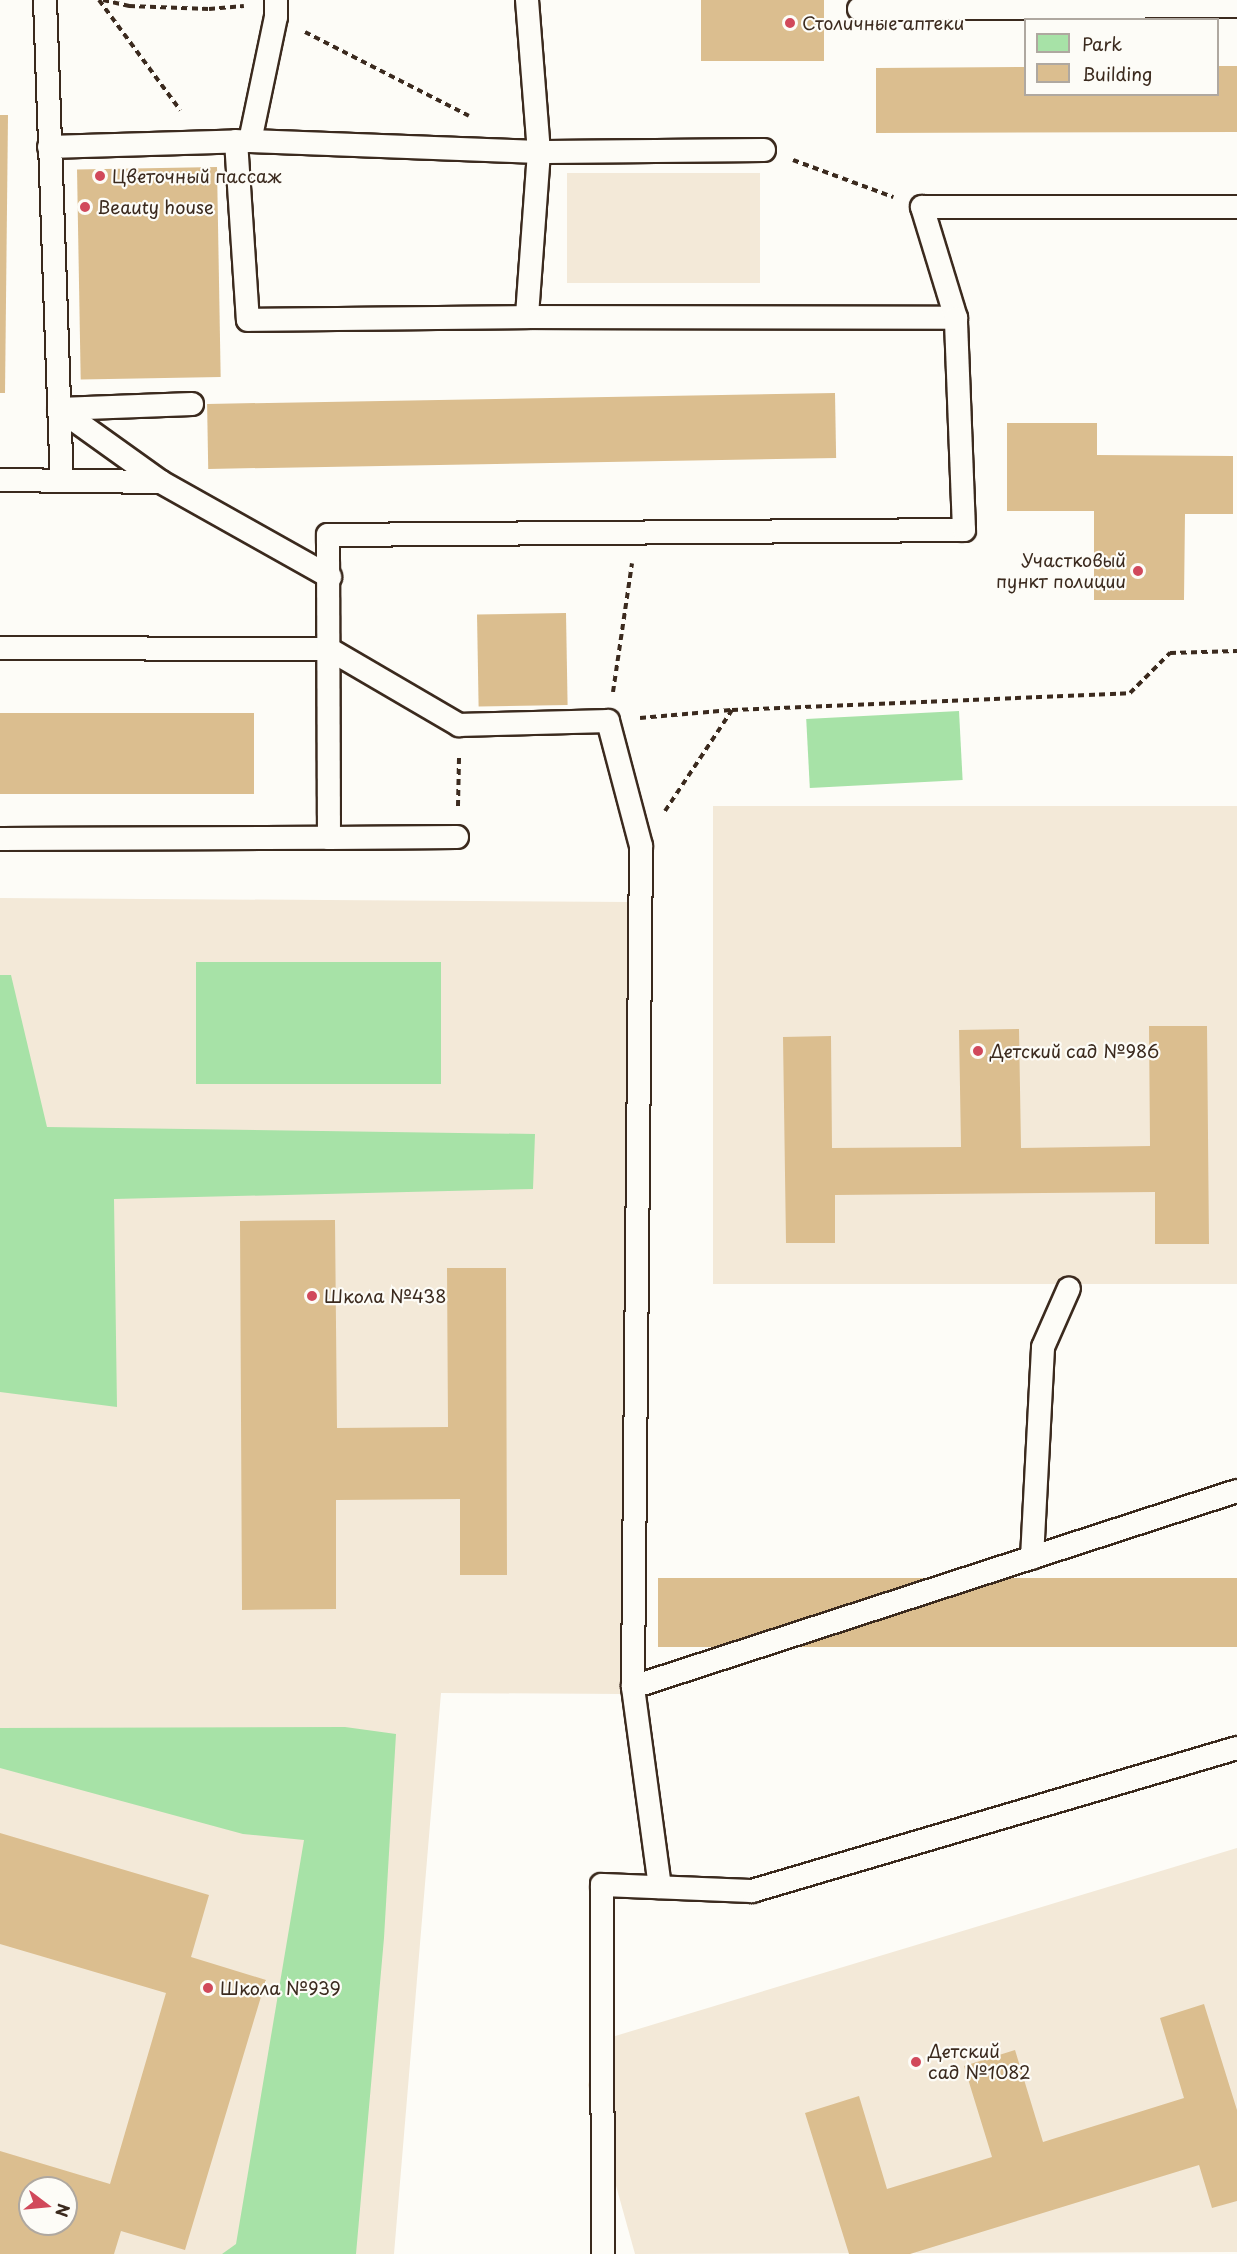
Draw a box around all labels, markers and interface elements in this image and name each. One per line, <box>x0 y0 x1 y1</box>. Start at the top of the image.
place label: Столичные аптеки <box>802 12 966 34</box>
marker: Столичные аптеки <box>783 16 797 30</box>
legend <box>1024 18 1219 96</box>
text: Park <box>1082 30 1122 57</box>
text: Building <box>1082 60 1152 87</box>
place label: Цветочный пассаж <box>112 165 282 187</box>
marker: Цветочный пассаж <box>93 169 107 183</box>
place label: Beauty house <box>97 196 215 218</box>
marker: Beauty house <box>78 200 92 214</box>
place label: Участковый пункт полиции <box>995 550 1126 592</box>
marker: Участковый пункт полиции <box>1131 564 1145 578</box>
place label: Детский сад №986 <box>990 1040 1161 1062</box>
marker: Детский сад №986 <box>971 1044 985 1058</box>
place label: Школа №438 <box>324 1285 447 1307</box>
marker: Школа №438 <box>305 1289 319 1303</box>
place label: Школа №939 <box>220 1977 341 1999</box>
marker: Школа №939 <box>201 1981 215 1995</box>
place label: Детский сад №1082 <box>928 2041 1030 2084</box>
marker: Детский сад №1082 <box>909 2055 923 2069</box>
north arrow <box>18 2176 78 2236</box>
text: N <box>50 2201 77 2220</box>

